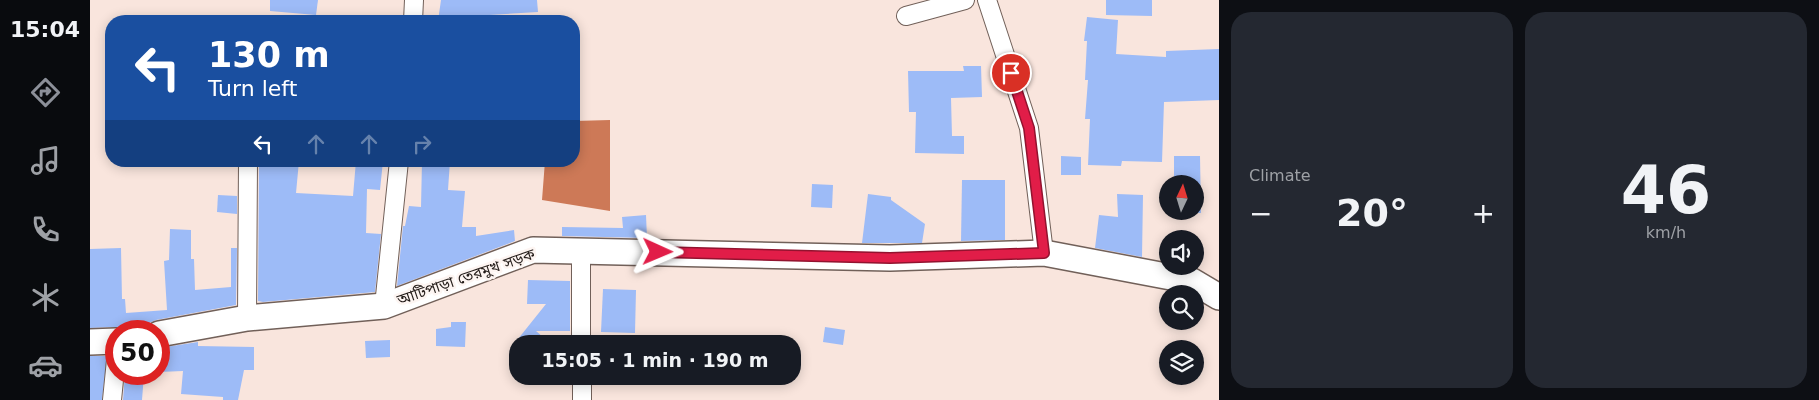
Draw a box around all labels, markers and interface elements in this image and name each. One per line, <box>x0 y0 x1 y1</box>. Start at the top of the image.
text: 15:04 <box>10 17 80 42</box>
icon: left <box>125 35 190 100</box>
text: 130 m <box>208 35 330 75</box>
pin <box>990 52 1032 94</box>
icon: arrive <box>997 59 1025 87</box>
icon: directions <box>28 75 63 110</box>
text: Turn left <box>208 76 297 101</box>
icon: left <box>249 130 277 158</box>
icon: ahead <box>302 130 330 158</box>
icon: ahead <box>355 130 383 158</box>
icon: right <box>408 130 436 158</box>
icon: music <box>28 143 63 178</box>
text: 46 <box>1621 153 1711 228</box>
text: Climate <box>1249 166 1311 185</box>
north arrow <box>1159 175 1204 220</box>
map controls <box>1159 175 1204 385</box>
text: 20° <box>1336 191 1408 235</box>
text: − <box>1249 197 1272 230</box>
text: + <box>1472 197 1495 230</box>
icon: phone <box>28 212 63 247</box>
text: km/h <box>1646 223 1686 242</box>
position arrow <box>631 225 683 277</box>
button: sound <box>1159 230 1204 275</box>
street label: আটিপাড়া তেরমুখ সড়ক <box>394 245 538 309</box>
icon: climate <box>28 280 63 315</box>
button: search <box>1159 285 1204 330</box>
speed limit sign: 50 <box>105 320 170 385</box>
button: layers <box>1159 340 1204 385</box>
icon: car <box>28 348 63 383</box>
text: 15:05 · 1 min · 190 m <box>541 349 769 371</box>

